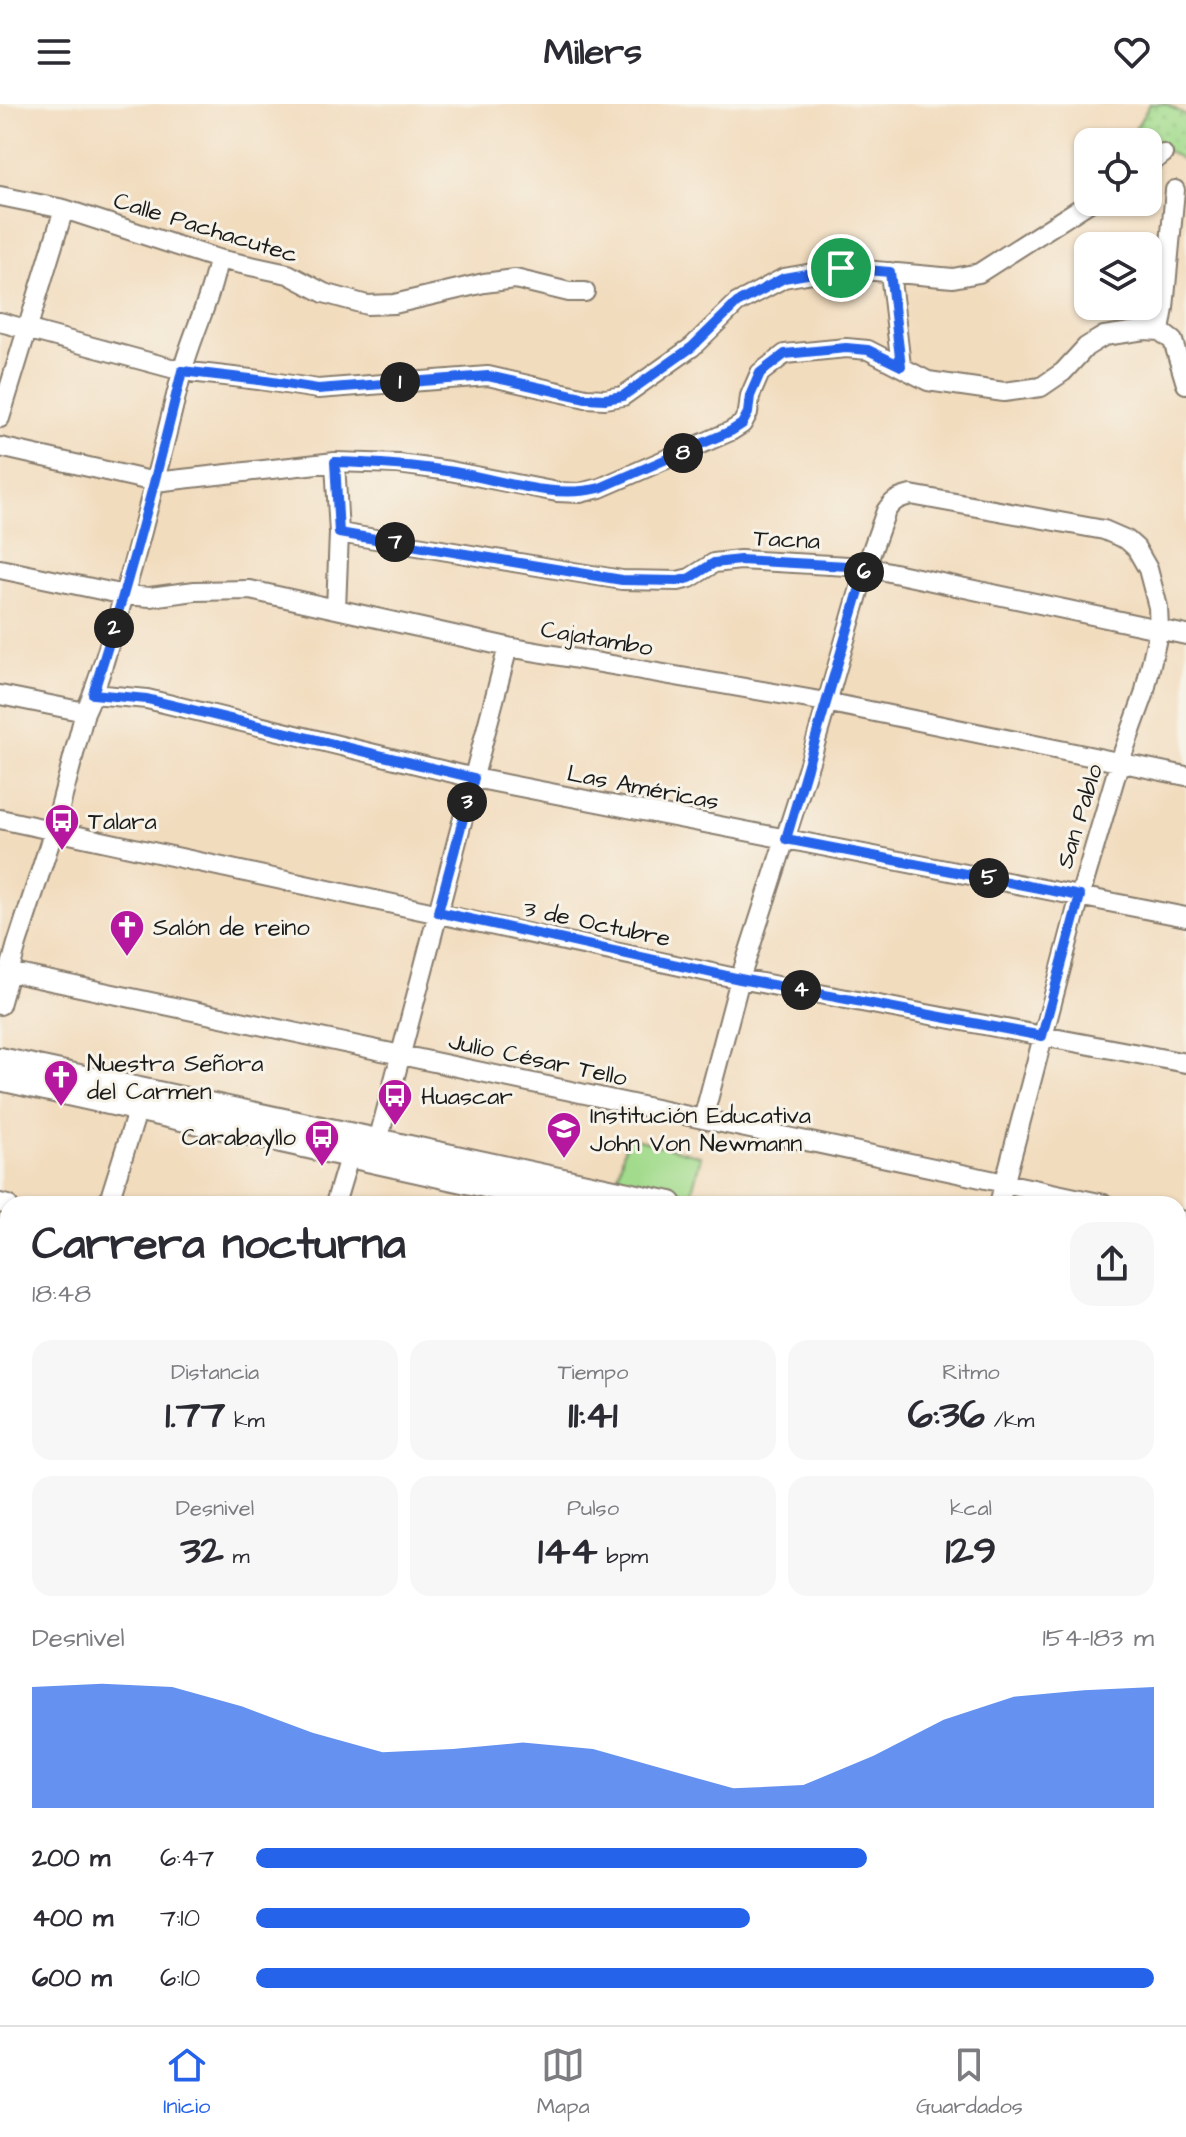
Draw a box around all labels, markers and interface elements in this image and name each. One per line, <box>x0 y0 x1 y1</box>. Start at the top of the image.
text: Milers <box>544 27 642 78</box>
icon: menu <box>32 30 76 74</box>
icon: heart <box>1110 30 1154 74</box>
map controls <box>1074 128 1162 320</box>
button: locate <box>1074 128 1162 216</box>
street label: Calle Pachacutec <box>109 184 302 272</box>
button: layers <box>1074 232 1162 320</box>
pin <box>807 234 875 302</box>
icon: arrive <box>819 246 863 290</box>
pin: 1 <box>380 362 420 402</box>
text: 1 <box>399 366 401 397</box>
pin: 8 <box>663 433 703 473</box>
text: 8 <box>676 437 690 468</box>
street label: Tacna <box>753 521 821 559</box>
pin: 7 <box>375 522 415 562</box>
text: 7 <box>388 526 402 557</box>
pin: 6 <box>844 552 884 592</box>
text: 6 <box>857 556 871 587</box>
pin: 2 <box>94 608 134 648</box>
text: 2 <box>108 612 120 643</box>
street label: Cajatambo <box>538 612 656 666</box>
street label: Las Américas <box>564 757 722 819</box>
street label: San Pablo <box>1048 759 1112 873</box>
pin: 3 <box>447 782 487 822</box>
text: 3 <box>461 786 473 817</box>
bus stop icon: Talara <box>43 802 81 852</box>
place label: Talara <box>88 805 157 839</box>
pin: 5 <box>969 858 1009 898</box>
text: 5 <box>981 862 997 893</box>
street label: 3 de Octubre <box>520 892 673 956</box>
church icon: Salón de reino <box>108 908 146 958</box>
place label: Salón de reino <box>153 911 310 945</box>
pin: 4 <box>781 970 821 1010</box>
text: 4 <box>794 974 808 1005</box>
street label: Julio César Tello <box>445 1024 631 1096</box>
place label: Nuestra Señora del Carmen <box>87 1047 263 1109</box>
church icon: Nuestra Señora del Carmen <box>42 1058 80 1108</box>
bus stop icon: Huascar <box>376 1077 414 1127</box>
place label: Huascar <box>421 1080 513 1114</box>
place label: Institución Educativa John Von Newmann <box>590 1099 811 1161</box>
school or university icon: Institución Educativa John Von Newmann <box>545 1110 583 1160</box>
bus stop icon: Carabayllo <box>303 1118 341 1168</box>
place label: Carabayllo <box>181 1121 297 1156</box>
text: Carrera nocturna <box>32 1215 406 1276</box>
button: share <box>1070 1222 1154 1306</box>
text: 18:48 <box>32 1276 91 1312</box>
text: Distancia <box>171 1357 259 1388</box>
text: Tiempo <box>558 1357 628 1388</box>
text: Ritmo <box>942 1357 1000 1388</box>
text: 1.77 <box>165 1388 225 1443</box>
text: 11:41 <box>568 1388 618 1443</box>
text: 6:36 <box>908 1388 985 1443</box>
text: km <box>225 1405 265 1436</box>
text: /km <box>985 1405 1034 1436</box>
text: Desnivel <box>176 1493 254 1524</box>
text: Pulso <box>567 1493 619 1524</box>
text: kcal <box>950 1493 992 1524</box>
text: 32 <box>180 1524 224 1579</box>
text: 144 <box>538 1524 598 1579</box>
text: 129 <box>946 1524 996 1579</box>
text: m <box>224 1541 250 1572</box>
text: bpm <box>598 1541 648 1572</box>
text: Desnivel <box>32 1620 125 1656</box>
text: 154–183 m <box>1042 1620 1154 1656</box>
text: 200 m <box>32 1840 110 1876</box>
text: 6:47 <box>160 1840 214 1876</box>
text: 400 m <box>32 1900 113 1936</box>
text: 7:10 <box>160 1900 200 1936</box>
text: 600 m <box>32 1960 112 1996</box>
text: 6:10 <box>160 1960 200 1996</box>
tab: Inicio <box>163 2043 210 2122</box>
tab: Mapa <box>537 2043 590 2122</box>
tab: Guardados <box>916 2043 1023 2122</box>

